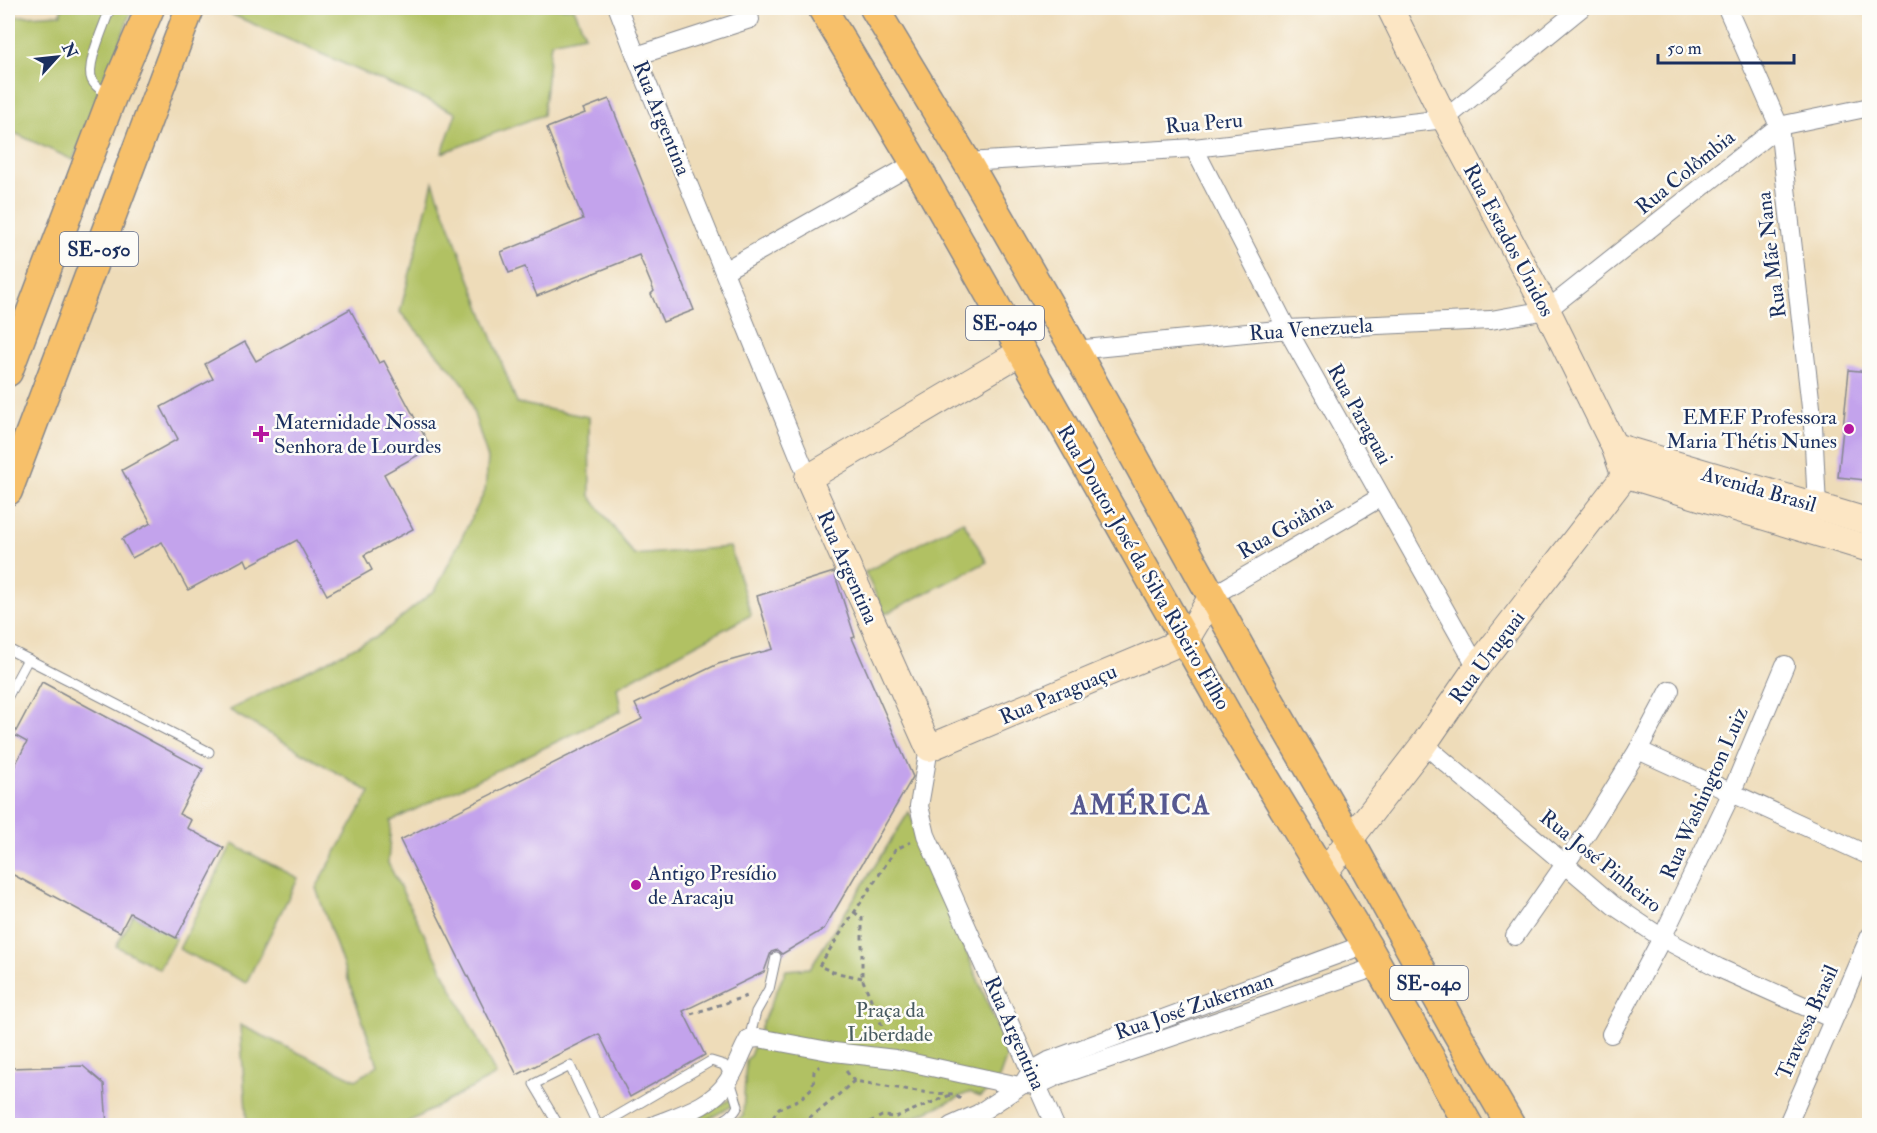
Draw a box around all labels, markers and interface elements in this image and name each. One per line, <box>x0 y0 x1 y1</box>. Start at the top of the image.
north arrow <box>27 27 87 87</box>
scale bar <box>1658 27 1794 65</box>
text: 50 m <box>1667 37 1702 60</box>
text: N <box>57 39 82 62</box>
street label: Rua Argentina <box>626 57 697 180</box>
street label: Rua Peru <box>1164 107 1244 140</box>
street label: Rua Colômbia <box>1630 124 1741 221</box>
street label: Rua Estados Unidos <box>1457 159 1560 321</box>
street label: Rua Mãe Nana <box>1750 190 1793 320</box>
road number: SE-050 <box>60 232 138 266</box>
road number: SE-040 <box>966 306 1044 340</box>
street label: Rua Venezuela <box>1248 312 1374 347</box>
street label: Rua Paraguai <box>1321 359 1399 470</box>
place label: EMEF Professora Maria Thétis Nunes <box>1666 404 1837 455</box>
place label: Maternidade Nossa Senhora de Lourdes <box>274 409 441 460</box>
street label: Rua Doutor José da Silva Ribeiro Filho <box>1051 420 1236 715</box>
marker: EMEF Professora Maria Thétis Nunes <box>1842 422 1856 436</box>
marker: Maternidade Nossa Senhora de Lourdes <box>252 425 270 443</box>
street label: Avenida Brasil <box>1697 460 1820 519</box>
street label: Rua Goiânia <box>1233 489 1338 566</box>
street label: Rua Argentina <box>811 506 885 629</box>
street label: Rua Uruguai <box>1443 605 1532 709</box>
street label: Rua Paraguaçu <box>995 658 1121 731</box>
street label: Rua Washington Luiz <box>1654 703 1755 884</box>
district label: AMÉRICA <box>1070 787 1211 822</box>
street label: Rua José Pinheiro <box>1534 804 1667 919</box>
place label: Antigo Presídio de Aracaju <box>647 860 777 911</box>
marker: Antigo Presídio de Aracaju <box>629 878 643 892</box>
street label: Travessa Brasil <box>1770 960 1845 1084</box>
road number: SE-040 <box>1390 966 1468 1000</box>
street label: Rua José Zukerman <box>1111 967 1277 1046</box>
street label: Rua Argentina <box>978 972 1052 1095</box>
park label: Praça da Liberdade <box>847 997 933 1048</box>

